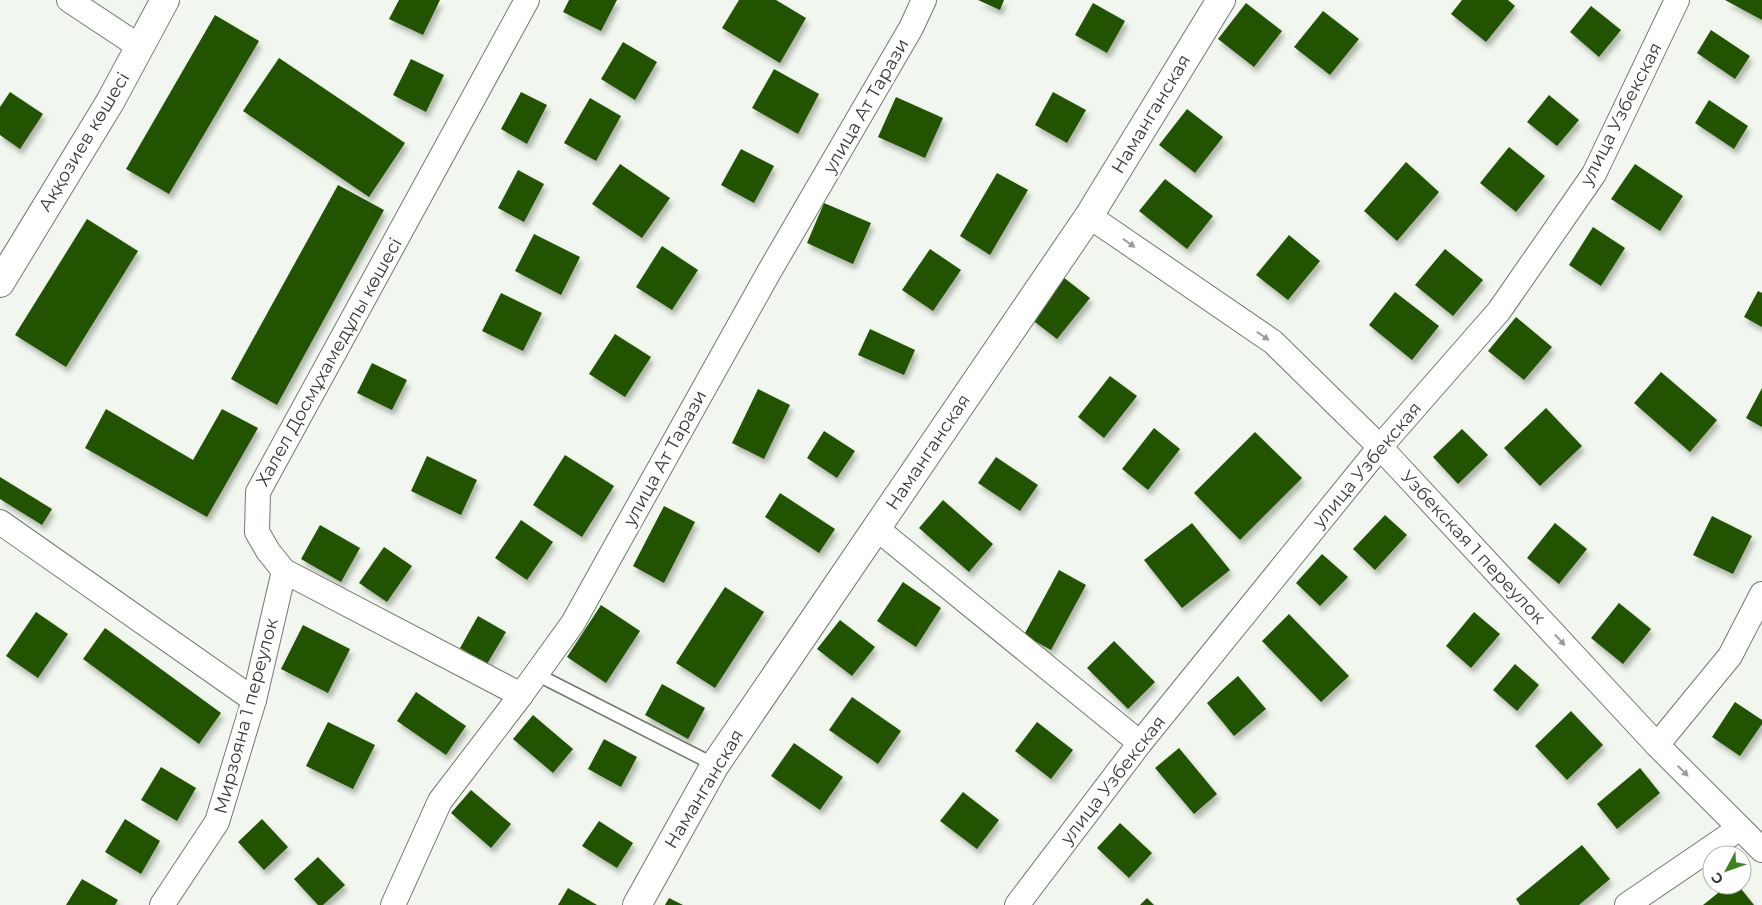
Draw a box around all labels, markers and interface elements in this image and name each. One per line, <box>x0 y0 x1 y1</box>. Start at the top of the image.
street label: улица Ат Тарази <box>818 35 914 178</box>
street label: улица Узбекская <box>1575 39 1667 190</box>
street label: Наманганская <box>1107 50 1195 178</box>
street label: Аққозиев көшесі <box>34 68 134 216</box>
street label: Халел Досмұхамедұлы көшесі <box>251 234 407 490</box>
one-way arrow <box>1123 238 1136 248</box>
one-way arrow <box>1257 331 1270 341</box>
street label: улица Ат Тарази <box>618 386 711 531</box>
street label: Наманганская <box>881 390 975 514</box>
street label: улица Узбекская <box>1307 398 1426 533</box>
street label: Узбекская 1 переулок <box>1396 466 1550 629</box>
street label: Мирзояна 1 переулок <box>209 615 283 816</box>
one-way arrow <box>1554 633 1566 645</box>
street label: улица Узбекская <box>1055 711 1170 850</box>
street label: Наманганская <box>660 725 748 853</box>
one-way arrow <box>1677 764 1689 776</box>
north arrow <box>1702 845 1752 895</box>
text: С <box>1707 869 1727 888</box>

